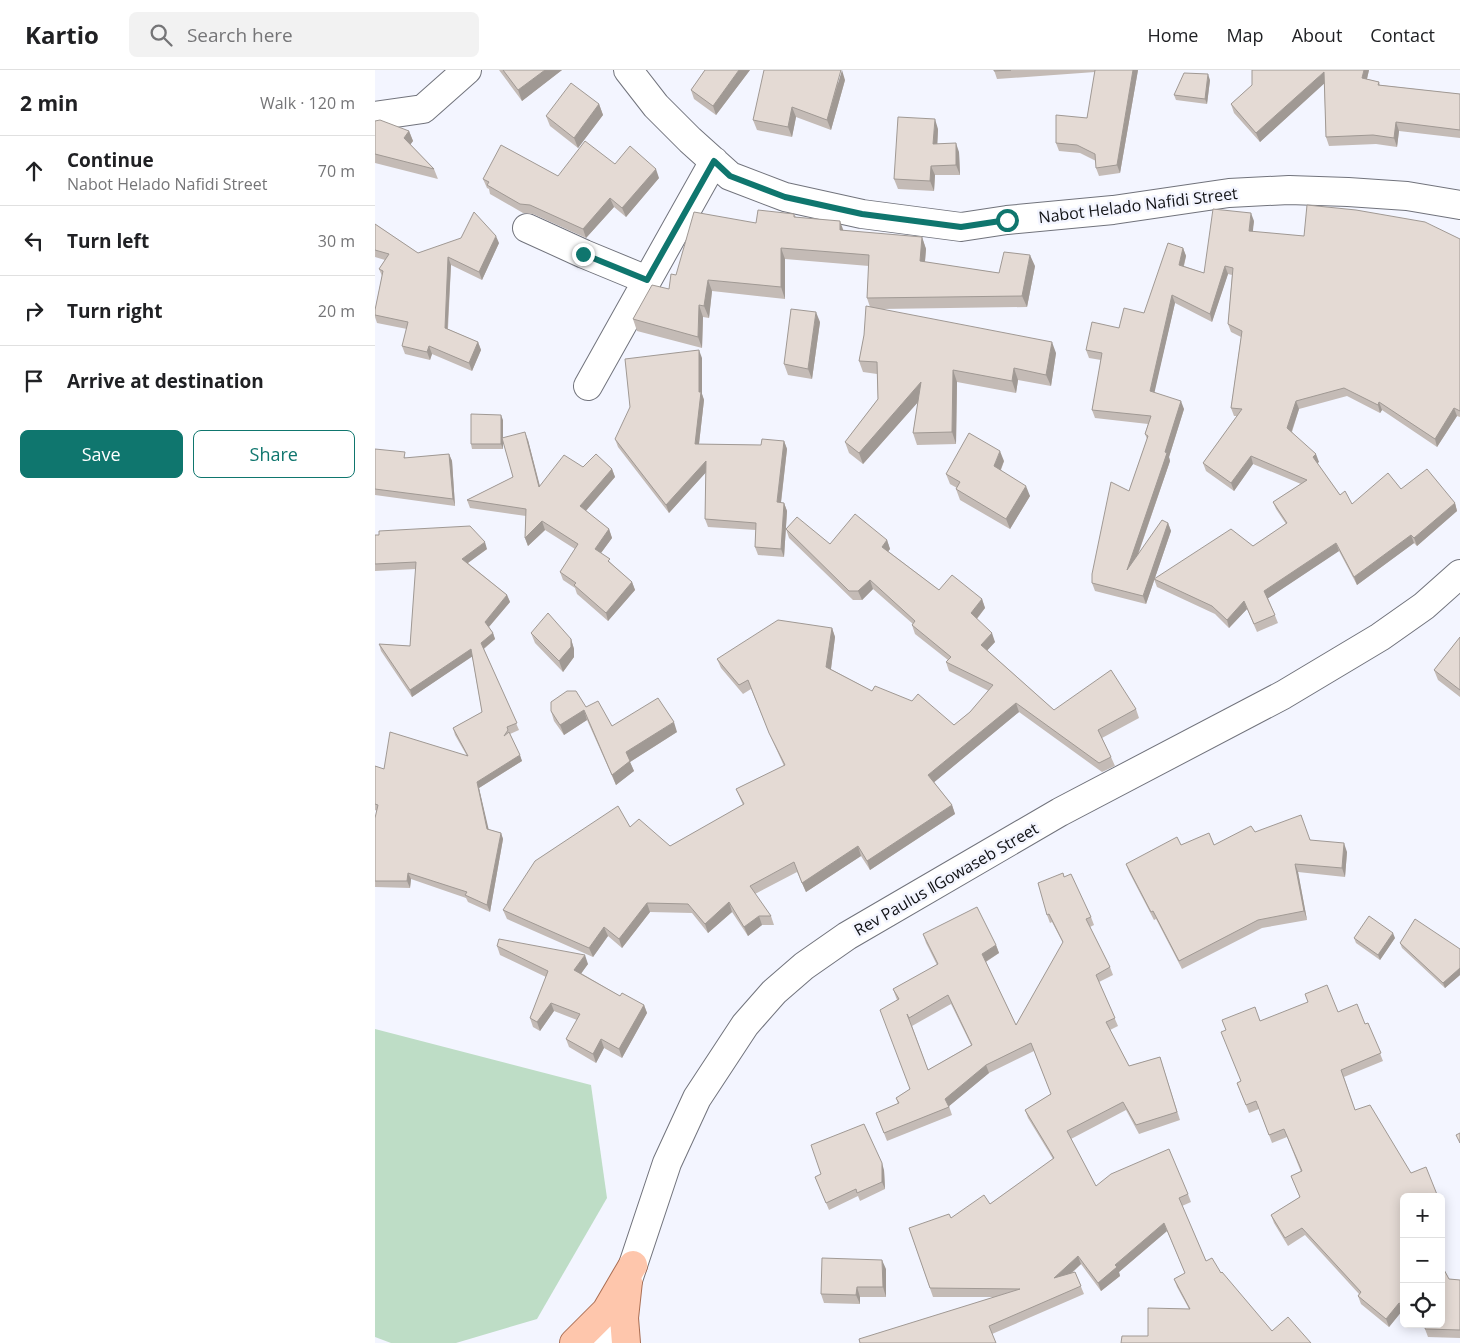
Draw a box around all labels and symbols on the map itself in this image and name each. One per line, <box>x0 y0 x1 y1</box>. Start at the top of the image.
street label: Nabot Helado Nafidi Street <box>1037 182 1239 228</box>
route start <box>996 209 1019 232</box>
route end <box>572 243 595 266</box>
street label: Rev Paulus ǁGowaseb Street <box>850 817 1042 941</box>

